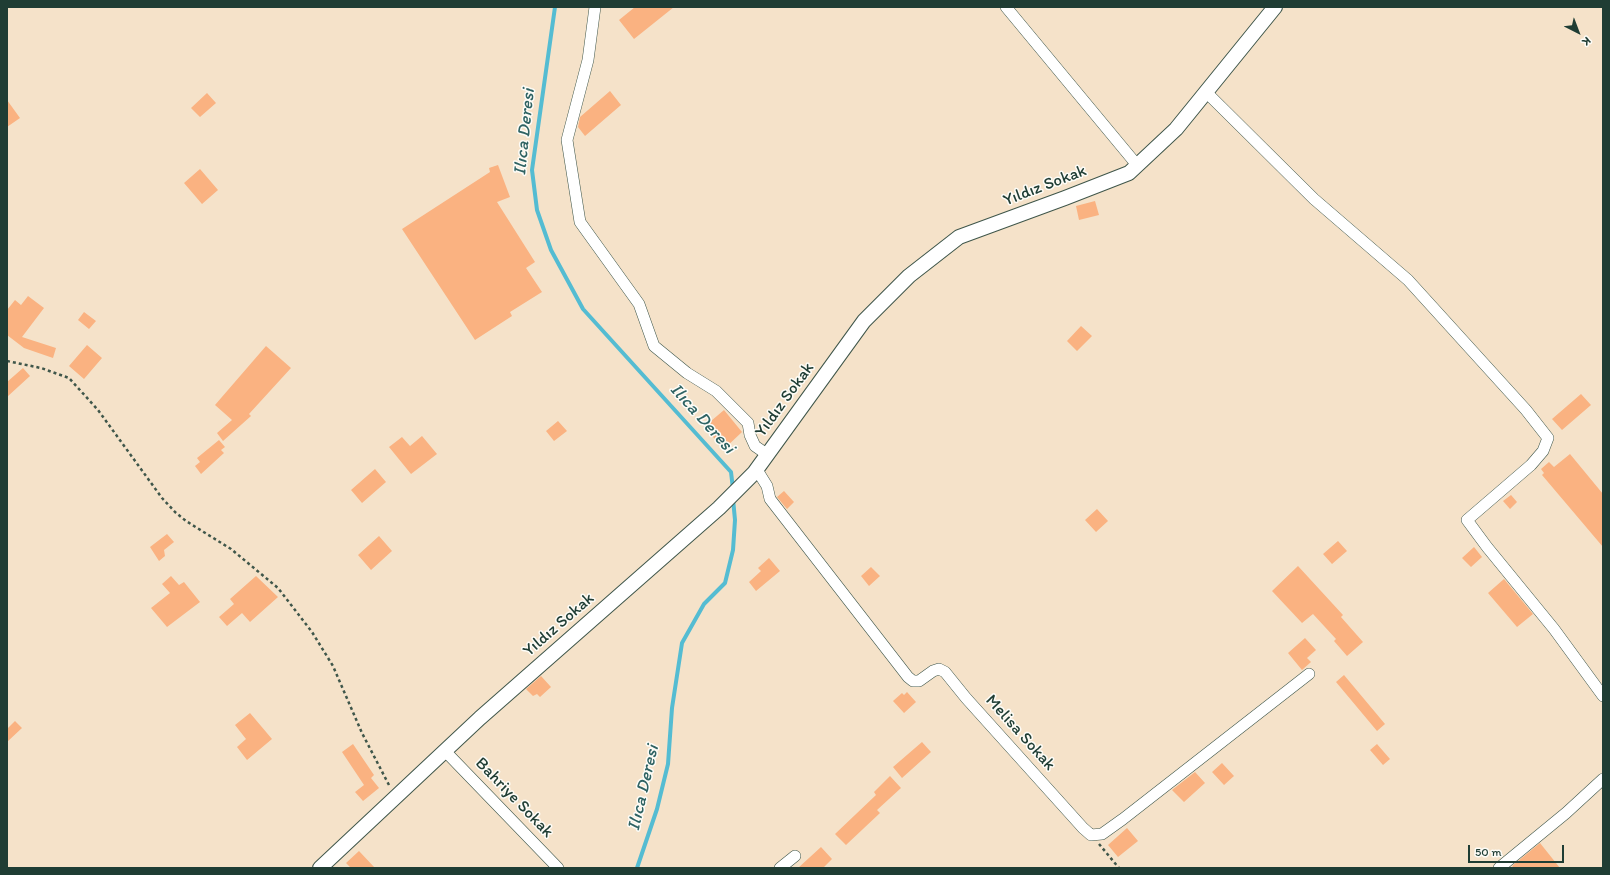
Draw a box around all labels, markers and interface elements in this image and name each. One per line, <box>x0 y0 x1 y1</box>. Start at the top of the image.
north arrow <box>1558 12 1598 52</box>
text: K <box>1579 34 1593 48</box>
water label: Ilıca Deresi <box>510 88 540 176</box>
street label: Yıldız Sokak <box>1001 161 1089 211</box>
street label: Yıldız Sokak <box>751 359 819 441</box>
water label: Ilıca Deresi <box>665 379 739 459</box>
street label: Yıldız Sokak <box>519 589 599 661</box>
street label: Melisa Sokak <box>981 691 1059 775</box>
water label: Ilıca Deresi <box>624 743 664 833</box>
street label: Bahriye Sokak <box>471 754 557 842</box>
scale bar <box>1470 837 1566 863</box>
text: 50 m <box>1475 845 1501 859</box>

